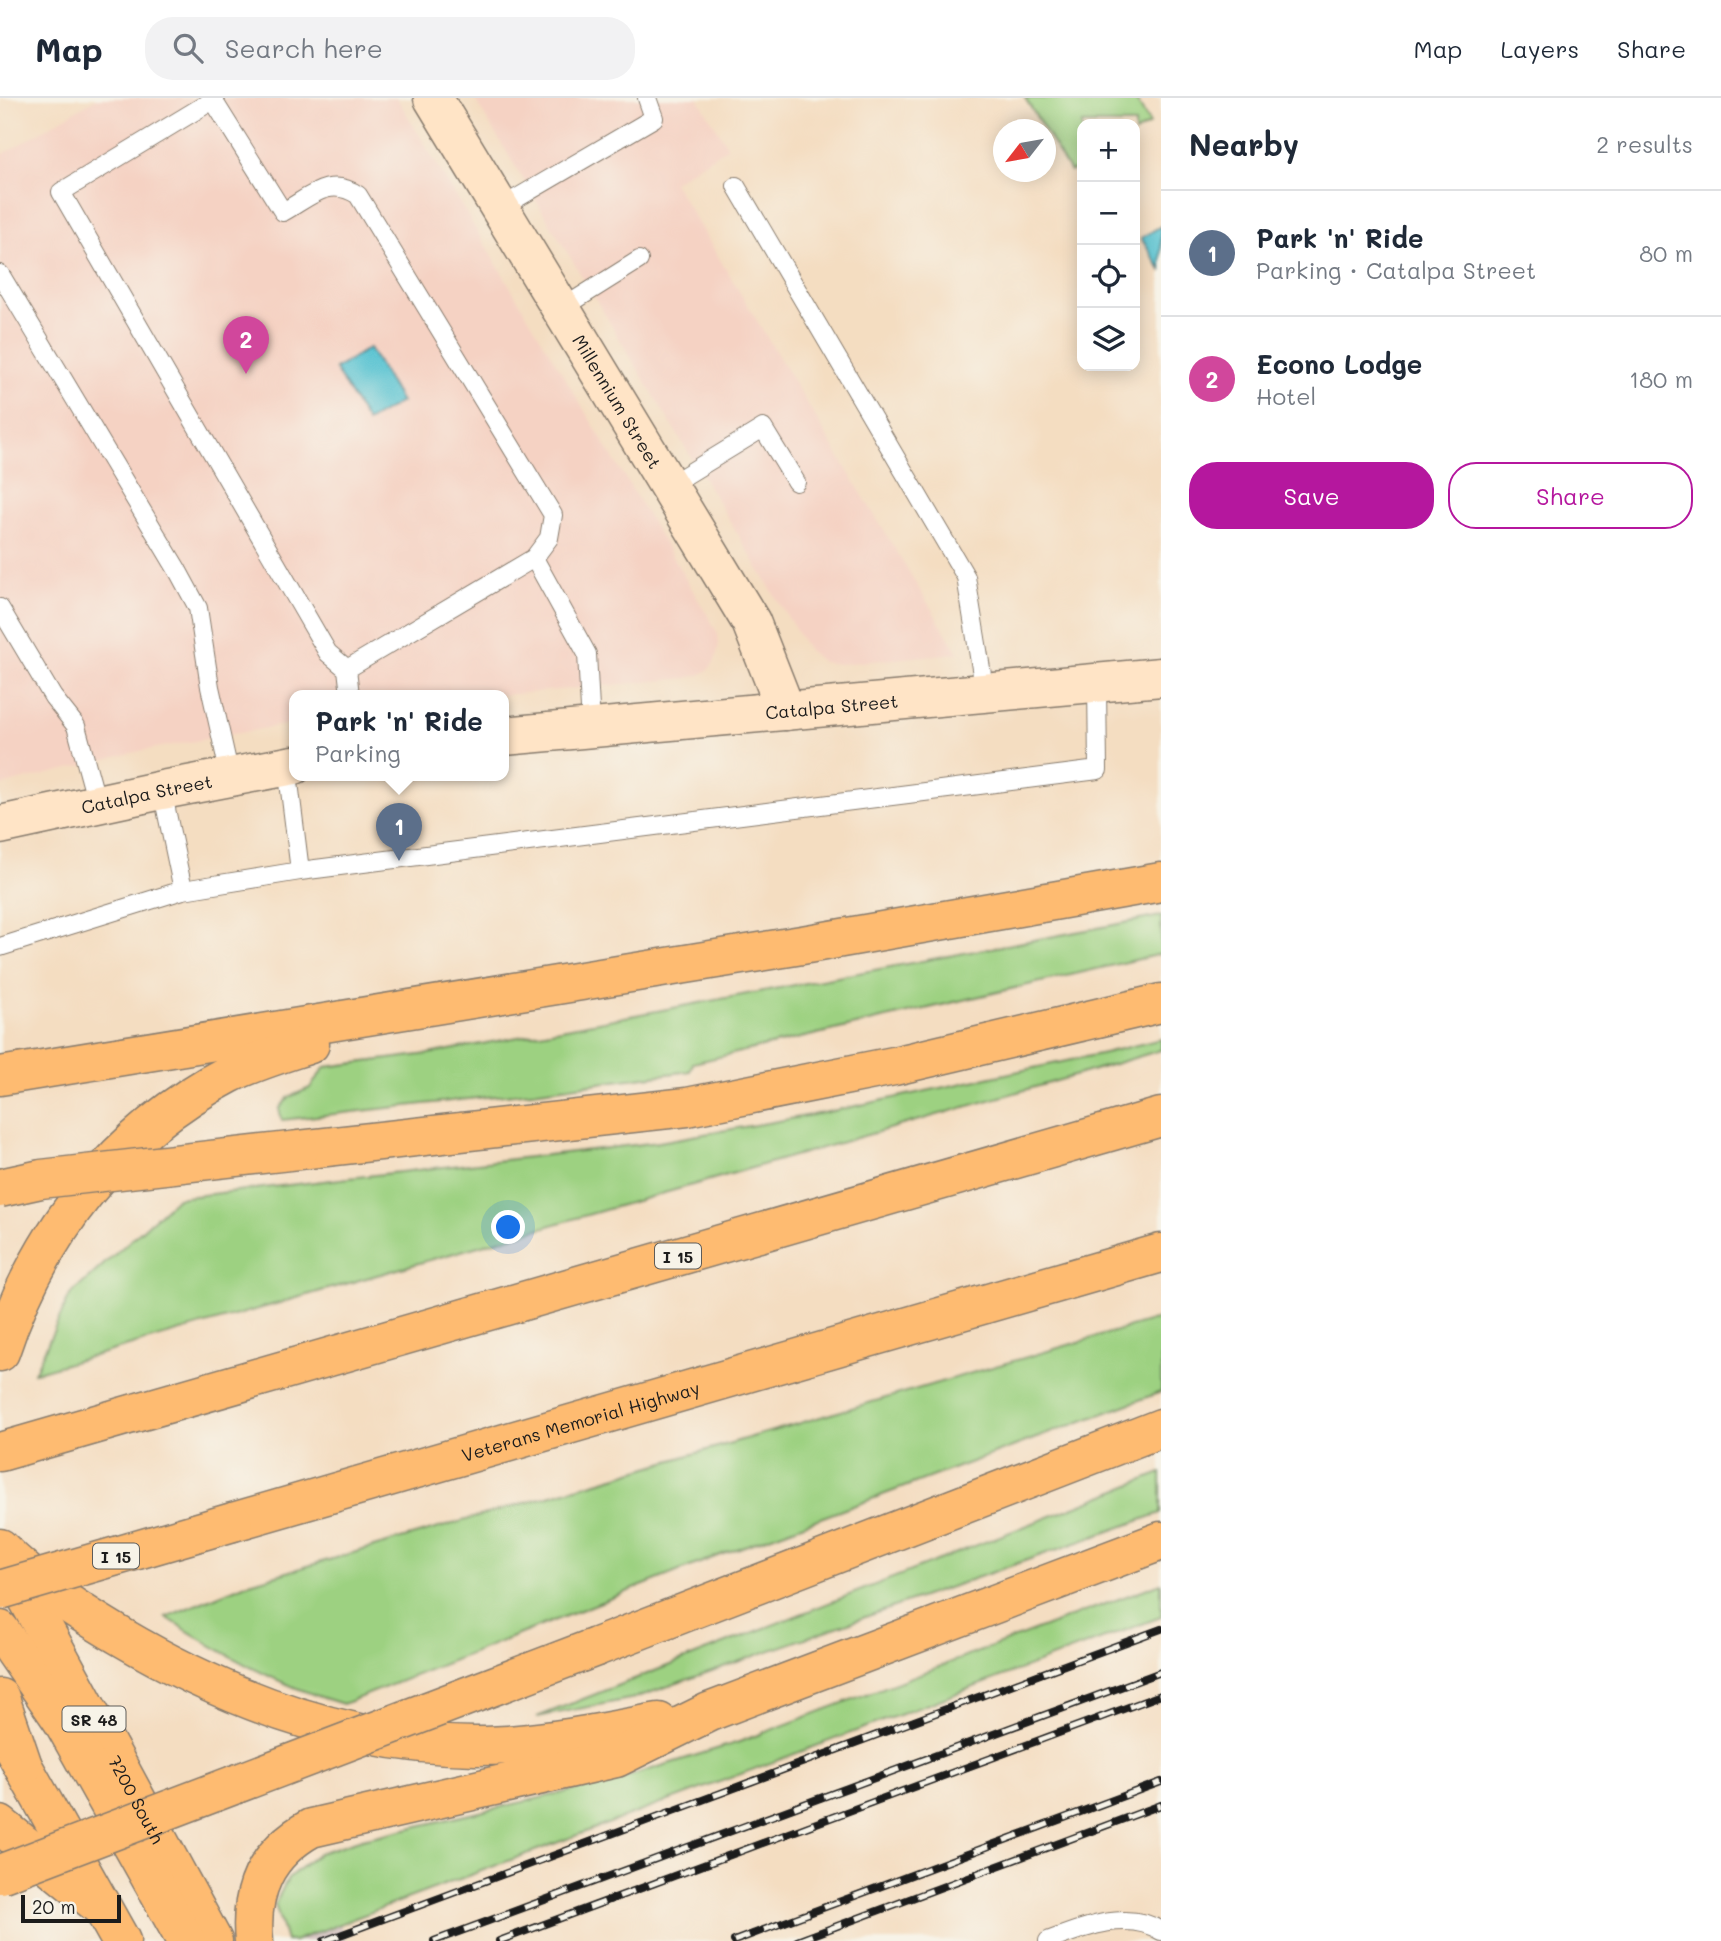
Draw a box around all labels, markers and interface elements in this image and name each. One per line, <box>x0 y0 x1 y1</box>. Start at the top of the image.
search box <box>145 17 635 80</box>
text: Map <box>35 27 103 70</box>
icon: search <box>169 29 207 67</box>
text: Search here <box>225 31 383 65</box>
text: Map <box>1414 33 1462 64</box>
text: Layers <box>1500 33 1579 64</box>
text: Share <box>1617 33 1686 64</box>
north arrow <box>993 119 1056 182</box>
map controls <box>1077 119 1140 371</box>
button: + <box>1077 119 1140 182</box>
text: Nearby <box>1189 124 1299 164</box>
text: 2 results <box>1596 129 1693 159</box>
button: − <box>1077 182 1140 245</box>
text: Park 'n' Ride <box>1256 221 1424 255</box>
text: 1 <box>1207 238 1217 268</box>
text: 80 m <box>1639 238 1693 268</box>
button: locate <box>1077 245 1140 308</box>
text: Parking · Catalpa Street <box>1256 255 1536 285</box>
button: layers <box>1077 308 1140 371</box>
pin: 2 <box>223 316 269 374</box>
street label: Millennium Street <box>567 330 667 473</box>
text: Econo Lodge <box>1256 347 1422 381</box>
text: 2 <box>1206 364 1218 394</box>
text: 180 m <box>1629 364 1693 394</box>
text: Hotel <box>1256 381 1316 411</box>
button: Save <box>1189 462 1434 529</box>
button: Share <box>1448 462 1693 529</box>
street label: Catalpa Street <box>764 689 899 724</box>
popup <box>289 690 509 781</box>
text: Park 'n' Ride <box>315 704 483 738</box>
text: Parking <box>315 738 400 768</box>
street label: Catalpa Street <box>79 769 214 819</box>
pin: 1 <box>376 803 422 861</box>
your location <box>491 1210 525 1244</box>
road number: I 15 <box>655 1244 701 1268</box>
street label: Veterans Memorial Highway <box>459 1375 703 1467</box>
road number: I 15 <box>93 1544 139 1568</box>
road number: SR 48 <box>62 1707 126 1732</box>
street label: 7200 South <box>103 1751 170 1848</box>
scale bar <box>21 1892 121 1924</box>
text: 20 m <box>32 1894 76 1919</box>

